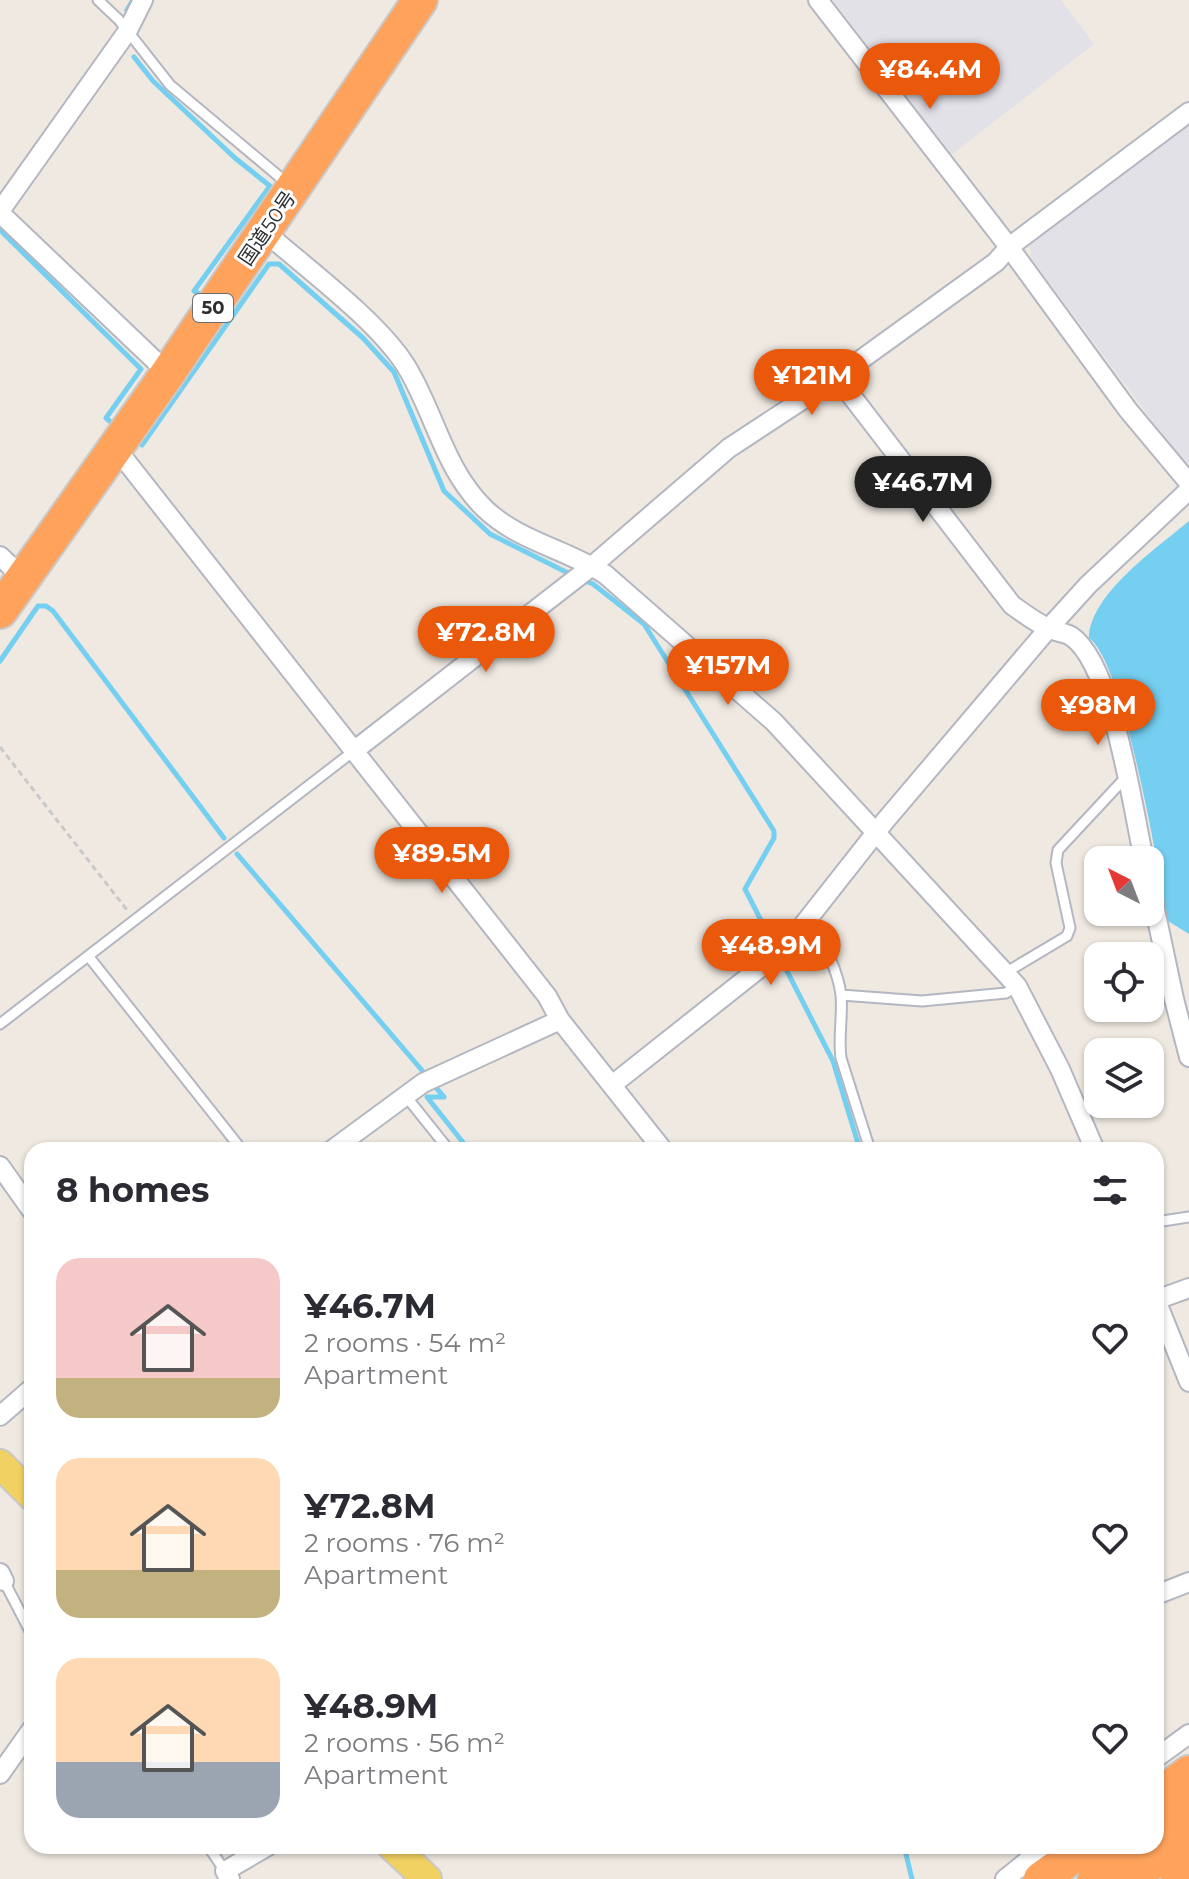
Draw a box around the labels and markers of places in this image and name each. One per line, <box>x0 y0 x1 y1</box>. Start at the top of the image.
pin: ¥84.4M <box>865 43 995 111</box>
pin: ¥121M <box>756 349 868 417</box>
pin: ¥46.7M <box>858 456 988 524</box>
pin: ¥72.8M <box>421 606 551 674</box>
pin: ¥157M <box>672 639 784 707</box>
pin: ¥98M <box>1051 679 1145 747</box>
pin: ¥89.5M <box>377 827 507 895</box>
pin: ¥48.9M <box>706 919 836 987</box>

